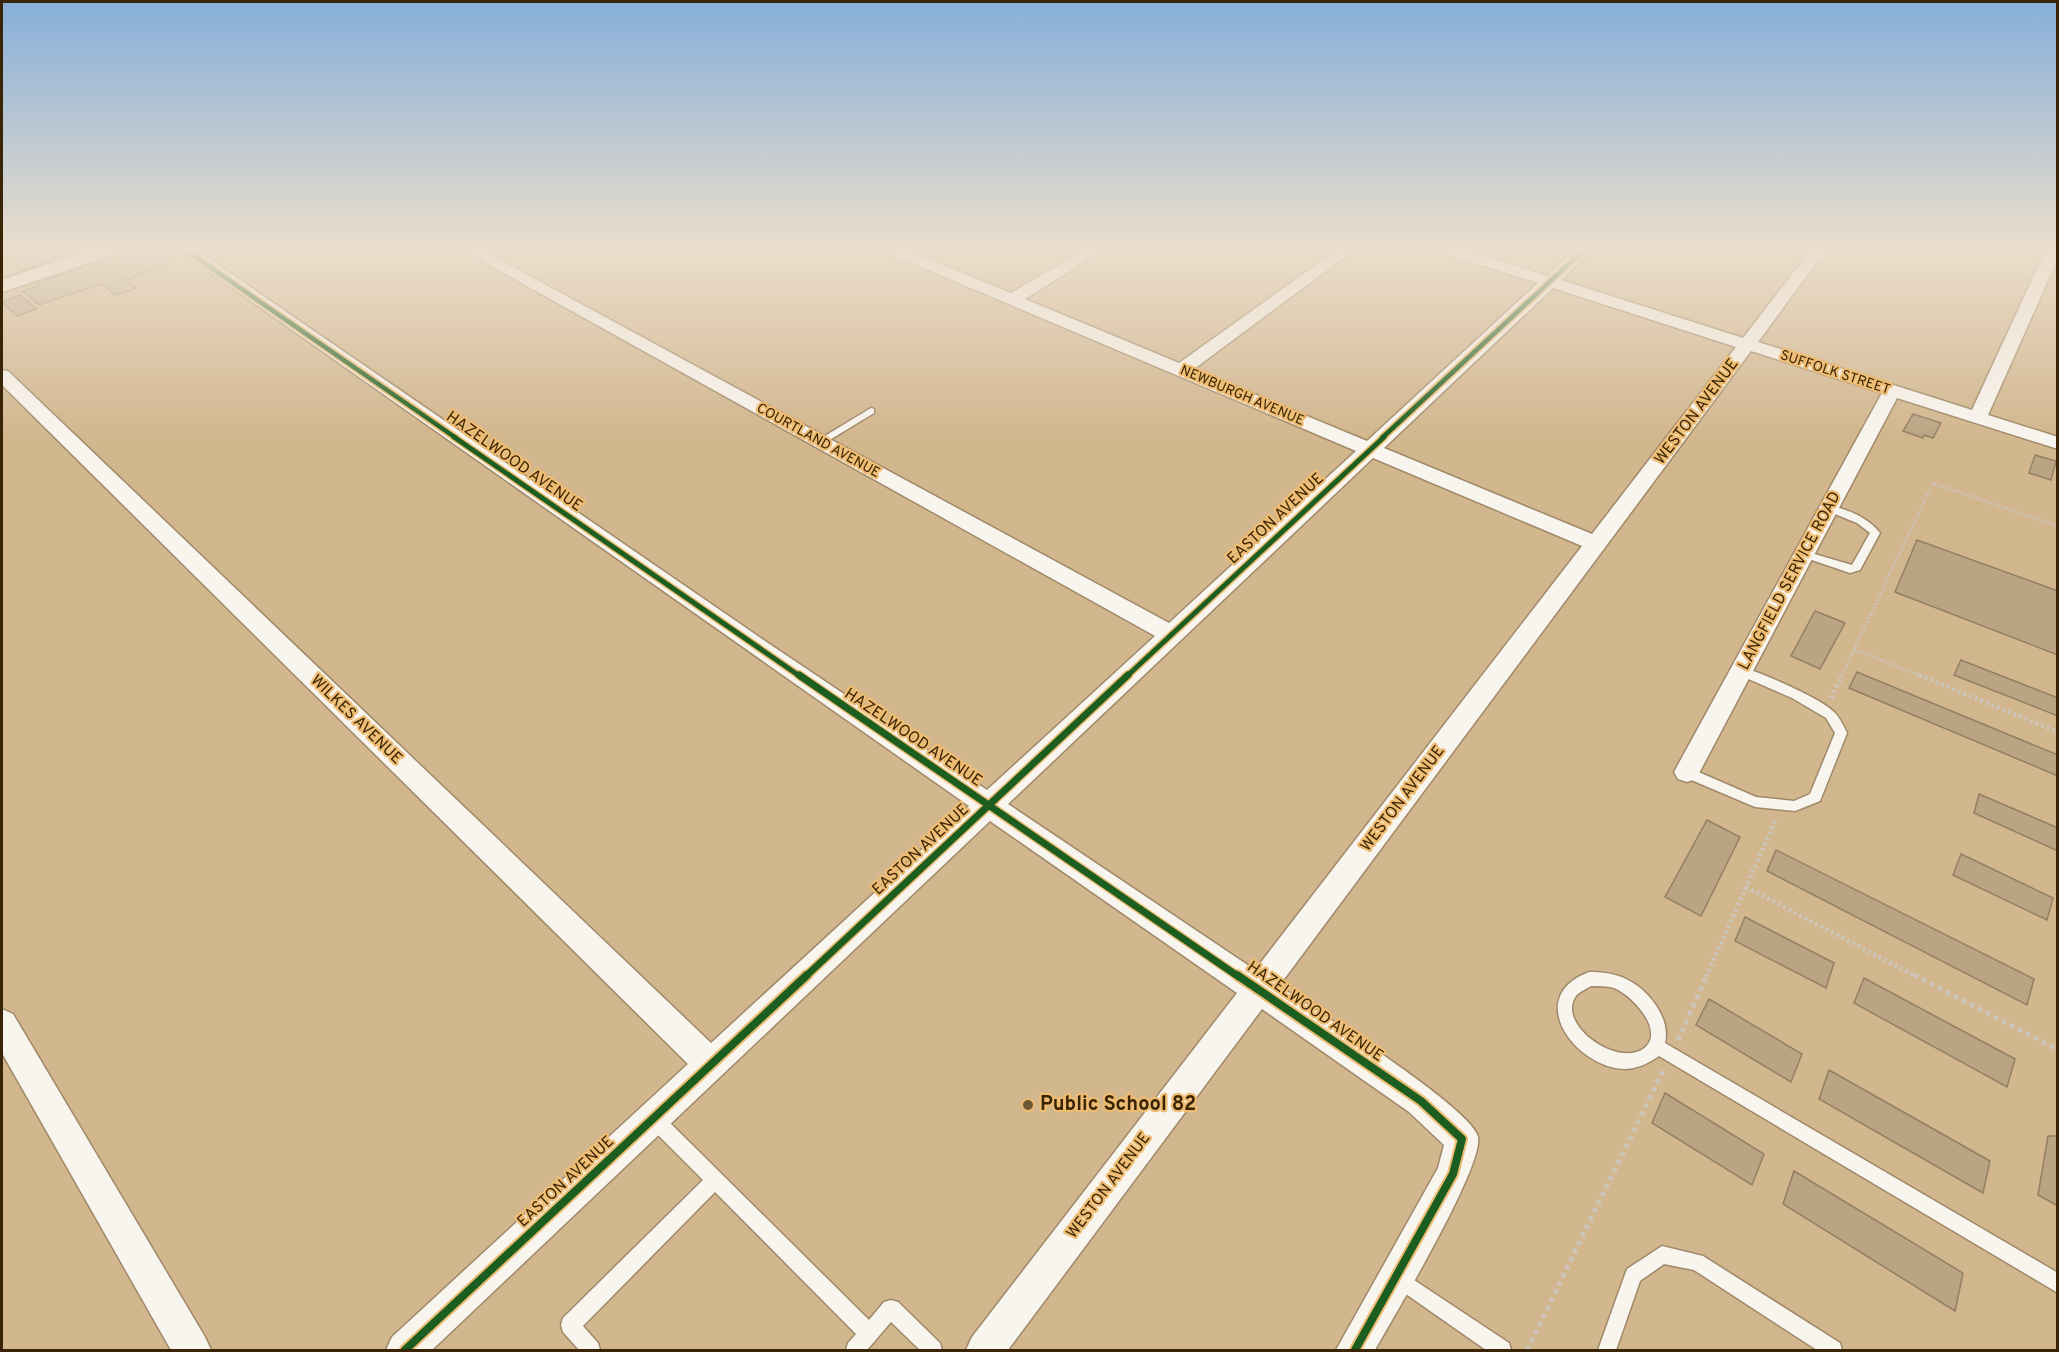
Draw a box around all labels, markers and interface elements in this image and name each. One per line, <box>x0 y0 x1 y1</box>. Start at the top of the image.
street label: SUFFOLK STREET <box>1778 347 1892 399</box>
street label: WESTON AVENUE <box>1651 355 1743 469</box>
street label: NEWBURGH AVENUE <box>1177 362 1307 430</box>
street label: COURTLAND AVENUE <box>753 400 883 482</box>
street label: HAZELWOOD AVENUE <box>442 407 586 517</box>
street label: EASTON AVENUE <box>1223 469 1329 569</box>
street label: LANGFIELD SERVICE ROAD <box>1734 488 1846 674</box>
street label: WILKES AVENUE <box>306 671 406 769</box>
street label: HAZELWOOD AVENUE <box>840 684 986 792</box>
street label: WESTON AVENUE <box>1357 742 1449 856</box>
street label: EASTON AVENUE <box>868 800 974 900</box>
street label: HAZELWOOD AVENUE <box>1243 957 1387 1067</box>
place label: Public School 82 <box>1040 1092 1196 1118</box>
marker: Public School 82 <box>1021 1098 1035 1112</box>
street label: WESTON AVENUE <box>1063 1129 1155 1243</box>
street label: EASTON AVENUE <box>513 1132 619 1232</box>

